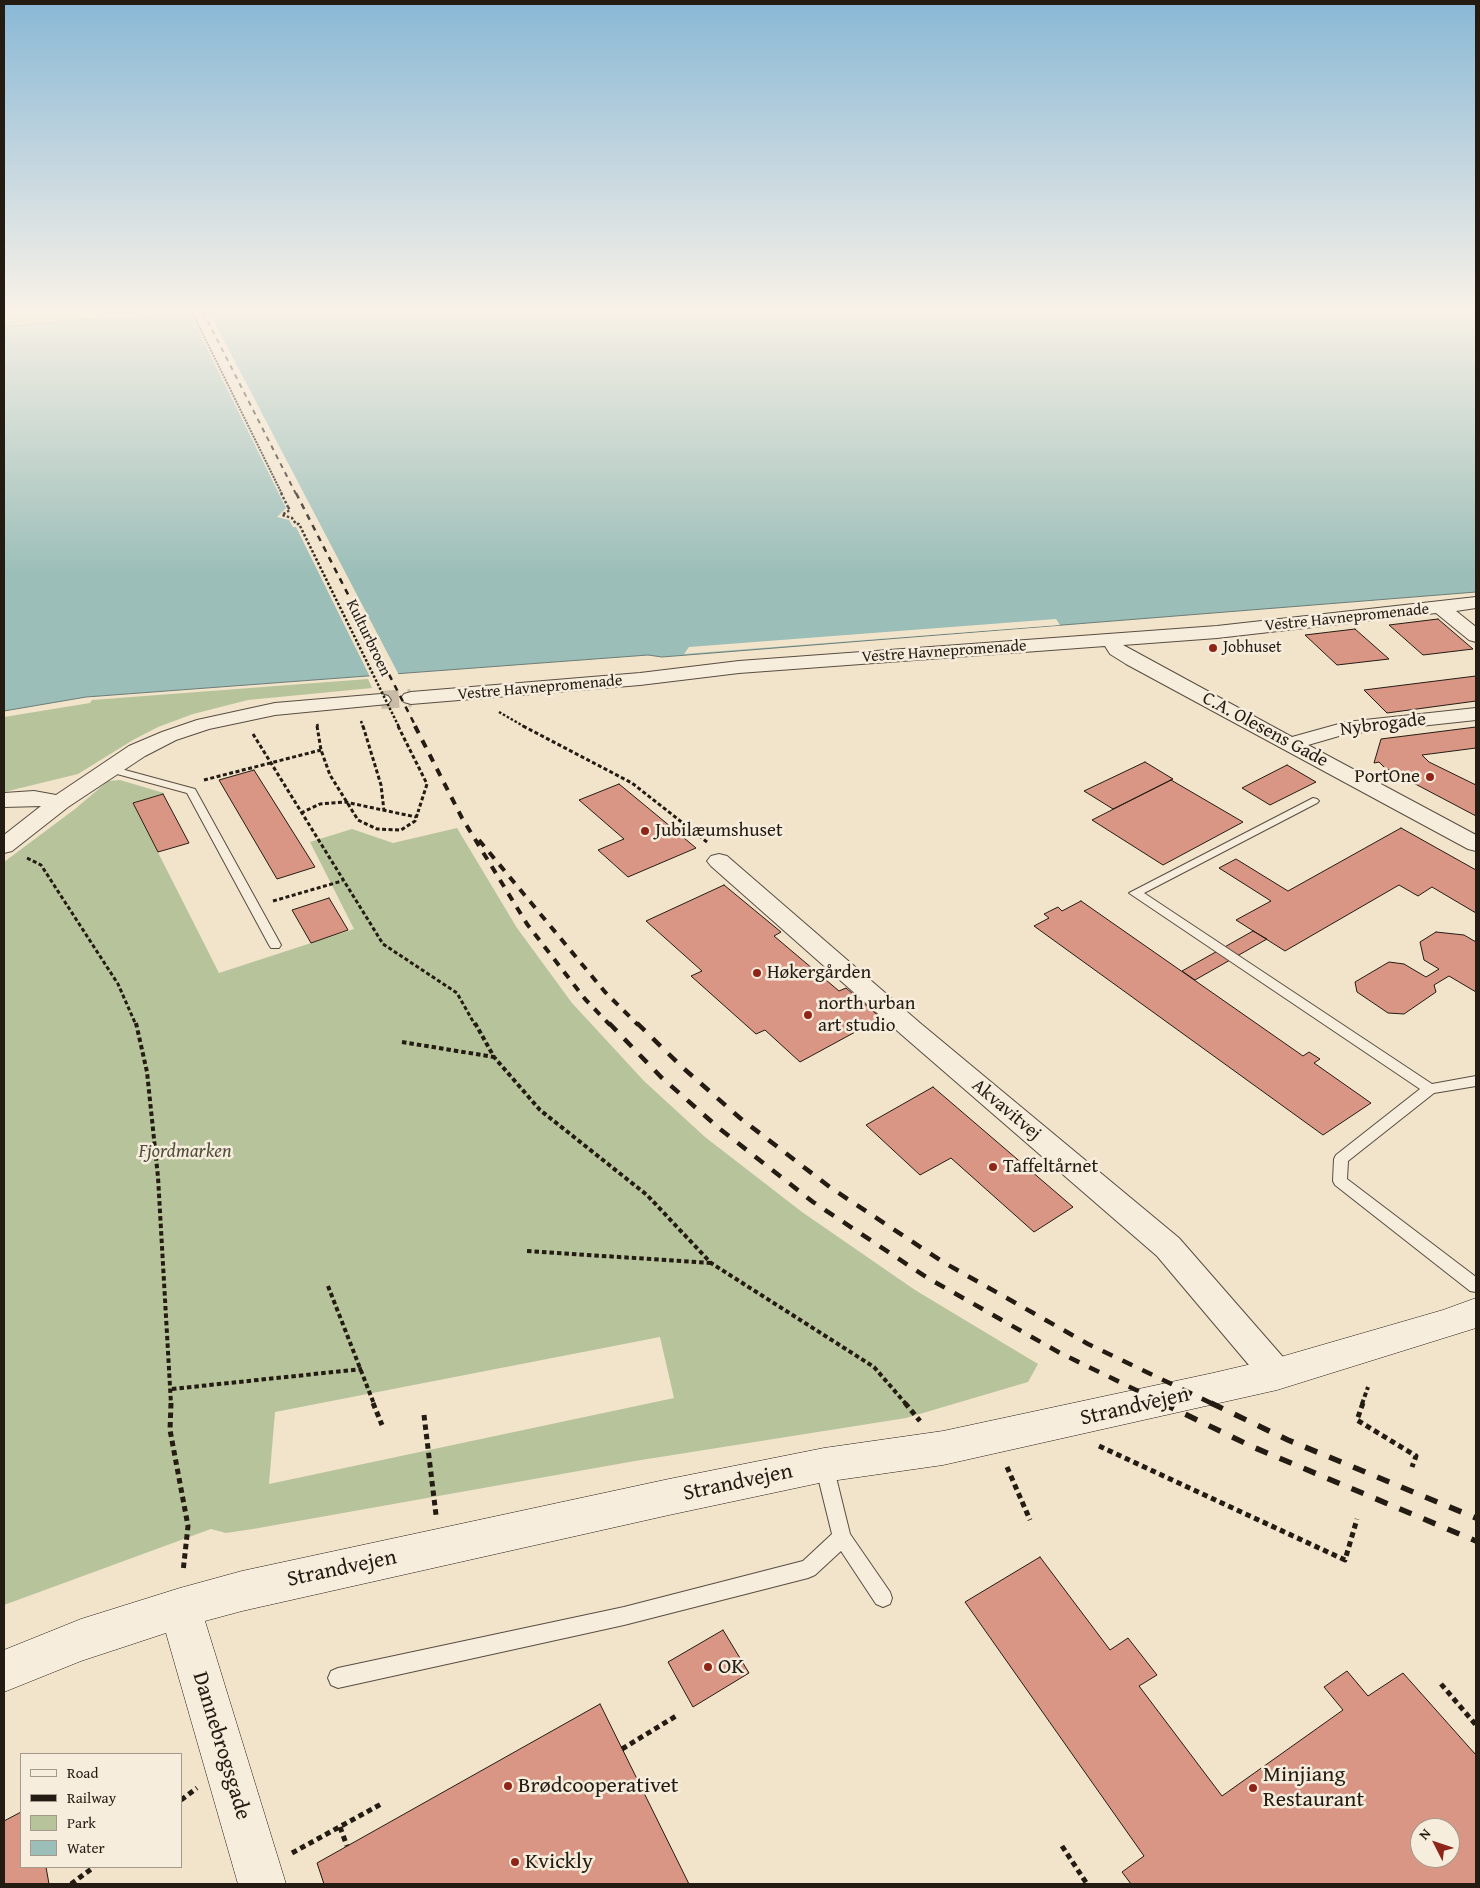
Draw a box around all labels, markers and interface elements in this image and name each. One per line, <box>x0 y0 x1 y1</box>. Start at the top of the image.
street label: Kulturbroen <box>341 597 395 679</box>
street label: Vestre Havnepromenade <box>1264 600 1430 636</box>
street label: Vestre Havnepromenade <box>861 637 1027 667</box>
place label: Jobhuset <box>1223 638 1282 658</box>
marker: Jobhuset <box>1207 642 1219 654</box>
street label: Vestre Havnepromenade <box>457 671 623 705</box>
street label: C.A. Olesens Gade <box>1198 687 1332 773</box>
street label: Nybrogade <box>1339 708 1427 742</box>
place label: PortOne <box>1354 766 1420 788</box>
marker: PortOne <box>1424 771 1436 783</box>
place label: Jubilæumshuset <box>655 820 783 842</box>
marker: Jubilæumshuset <box>639 825 651 837</box>
place label: Høkergården <box>767 962 871 984</box>
marker: Høkergården <box>751 967 763 979</box>
place label: north urban art studio <box>818 993 915 1037</box>
marker: north urban art studio <box>802 1009 814 1021</box>
street label: Akvavitvej <box>967 1074 1045 1146</box>
park label: Fjordmarken <box>139 1141 231 1163</box>
place label: Taffeltårnet <box>1003 1156 1098 1178</box>
marker: Taffeltårnet <box>987 1161 999 1173</box>
street label: Strandvejen <box>1078 1382 1192 1432</box>
street label: Strandvejen <box>681 1459 795 1507</box>
street label: Strandvejen <box>285 1545 399 1593</box>
place label: OK <box>718 1654 744 1680</box>
marker: OK <box>702 1661 714 1673</box>
street label: Dannebrogsgade <box>186 1669 256 1823</box>
legend <box>20 1753 182 1868</box>
text: Road <box>67 1762 98 1783</box>
place label: Minjiang Restaurant <box>1263 1762 1364 1814</box>
place label: Brødcooperativet <box>518 1773 679 1799</box>
marker: Brødcooperativet <box>502 1780 514 1792</box>
marker: Minjiang Restaurant <box>1247 1782 1259 1794</box>
text: Railway <box>67 1787 116 1808</box>
text: Park <box>67 1812 96 1833</box>
north arrow <box>1410 1818 1460 1868</box>
text: N <box>1414 1824 1435 1844</box>
text: Water <box>67 1837 105 1858</box>
place label: Kvickly <box>525 1849 593 1875</box>
marker: Kvickly <box>509 1856 521 1868</box>

